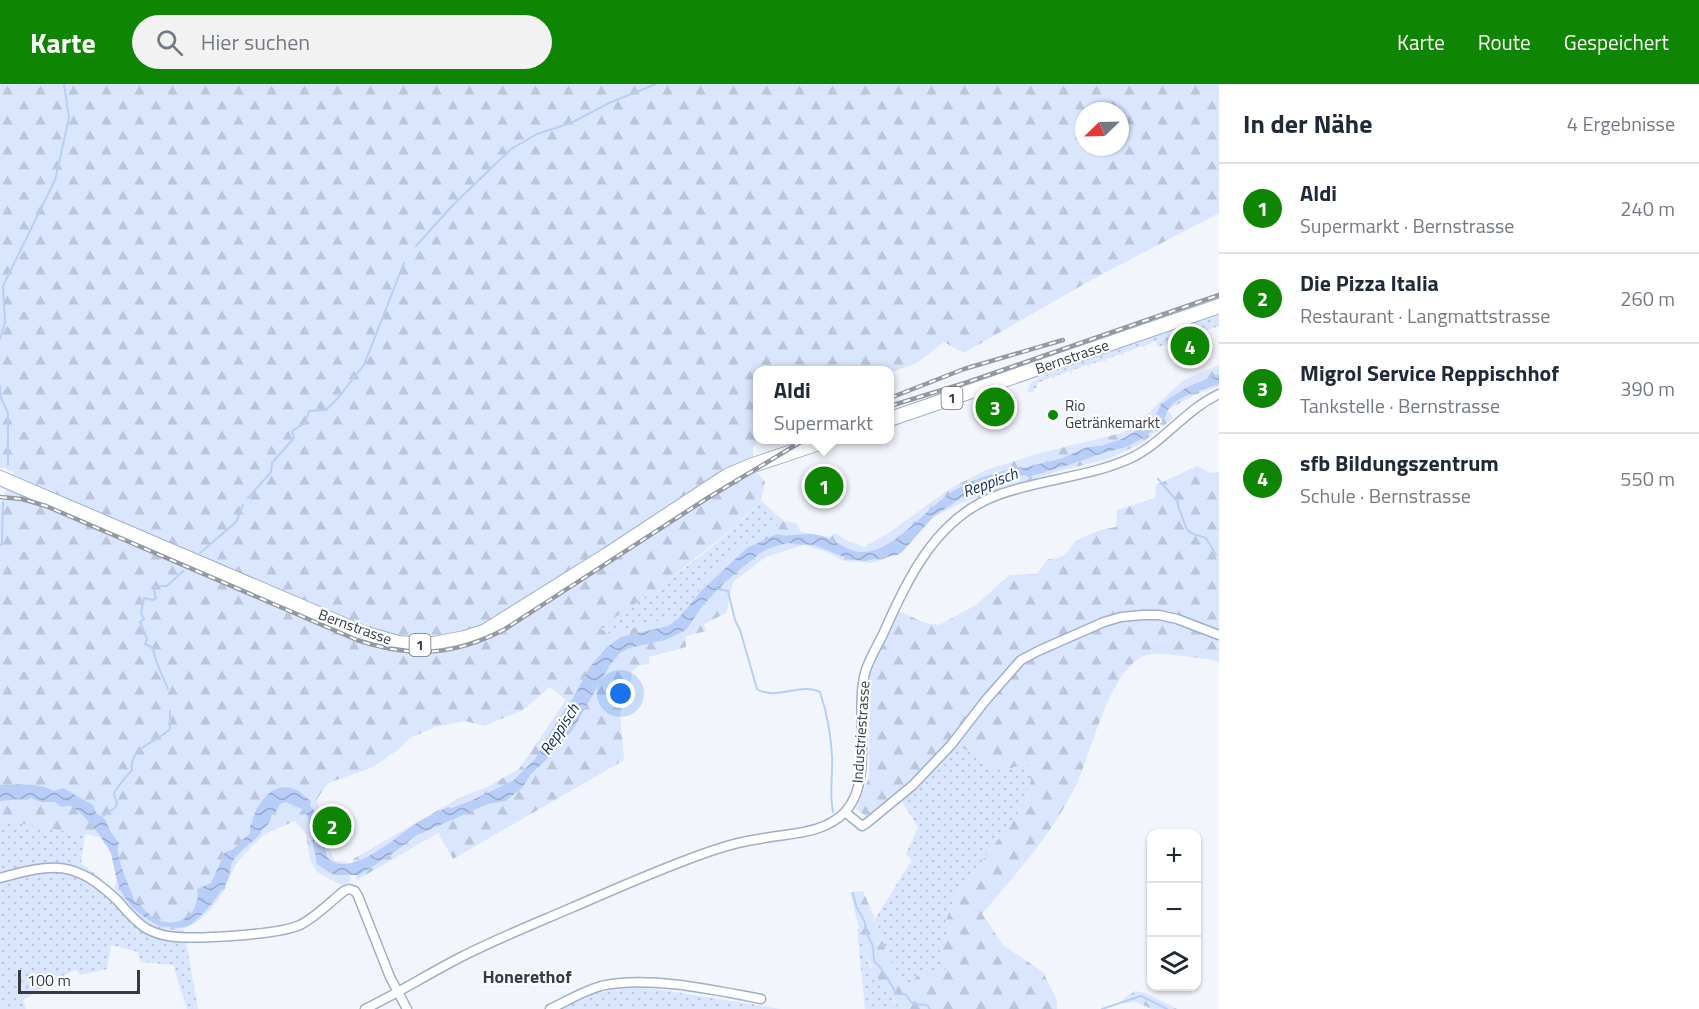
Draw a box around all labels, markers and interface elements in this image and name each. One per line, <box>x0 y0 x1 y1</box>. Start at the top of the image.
search box <box>132 15 552 69</box>
text: Karte <box>30 21 96 64</box>
text: Hier suchen <box>201 25 310 59</box>
icon: search <box>153 26 186 59</box>
text: Karte <box>1397 26 1445 58</box>
text: Route <box>1478 26 1531 58</box>
text: Gespeichert <box>1564 26 1669 58</box>
north arrow <box>1075 102 1129 156</box>
text: In der Nähe <box>1243 104 1372 143</box>
text: 4 Ergebnisse <box>1567 108 1675 139</box>
text: Aldi <box>1300 176 1337 210</box>
text: 1 <box>1257 193 1268 224</box>
text: 240 m <box>1620 193 1675 224</box>
text: Supermarkt · Bernstrasse <box>1300 210 1514 241</box>
text: Die Pizza Italia <box>1300 266 1439 300</box>
text: 2 <box>1257 283 1268 314</box>
text: 260 m <box>1620 283 1675 314</box>
text: Restaurant · Langmattstrasse <box>1300 300 1550 331</box>
pin: 4 <box>1170 324 1210 368</box>
street label: Bernstrasse <box>1032 333 1112 380</box>
text: Migrol Service Reppischhof <box>1300 356 1559 390</box>
popup <box>753 366 894 444</box>
text: Aldi <box>774 373 811 407</box>
text: 3 <box>1257 373 1268 404</box>
text: 390 m <box>1620 373 1675 404</box>
pin: 3 <box>976 384 1014 430</box>
road number: 1 <box>942 387 962 409</box>
text: Tankstelle · Bernstrasse <box>1300 390 1500 421</box>
place label: Rio Getränkemarkt <box>1065 394 1161 434</box>
text: Supermarkt <box>774 407 873 438</box>
marker: Rio Getränkemarkt <box>1046 408 1060 422</box>
text: sfb Bildungszentrum <box>1300 446 1499 480</box>
water label: Reppisch <box>959 461 1022 503</box>
text: 4 <box>1257 463 1268 494</box>
text: 550 m <box>1620 463 1675 494</box>
pin: 1 <box>804 464 844 508</box>
text: Schule · Bernstrasse <box>1300 480 1471 511</box>
street label: Bernstrasse <box>315 603 395 650</box>
road number: 1 <box>410 634 430 656</box>
your location <box>606 679 635 708</box>
street label: Industriestrasse <box>845 680 876 784</box>
water label: Reppisch <box>533 698 585 759</box>
pin: 2 <box>312 804 352 848</box>
map controls <box>1147 829 1201 991</box>
button: + <box>1147 829 1201 883</box>
button: − <box>1147 883 1201 937</box>
button: layers <box>1147 937 1201 991</box>
district label: Honerethof <box>482 963 572 990</box>
scale bar <box>18 967 140 994</box>
text: 100 m <box>27 968 71 992</box>

